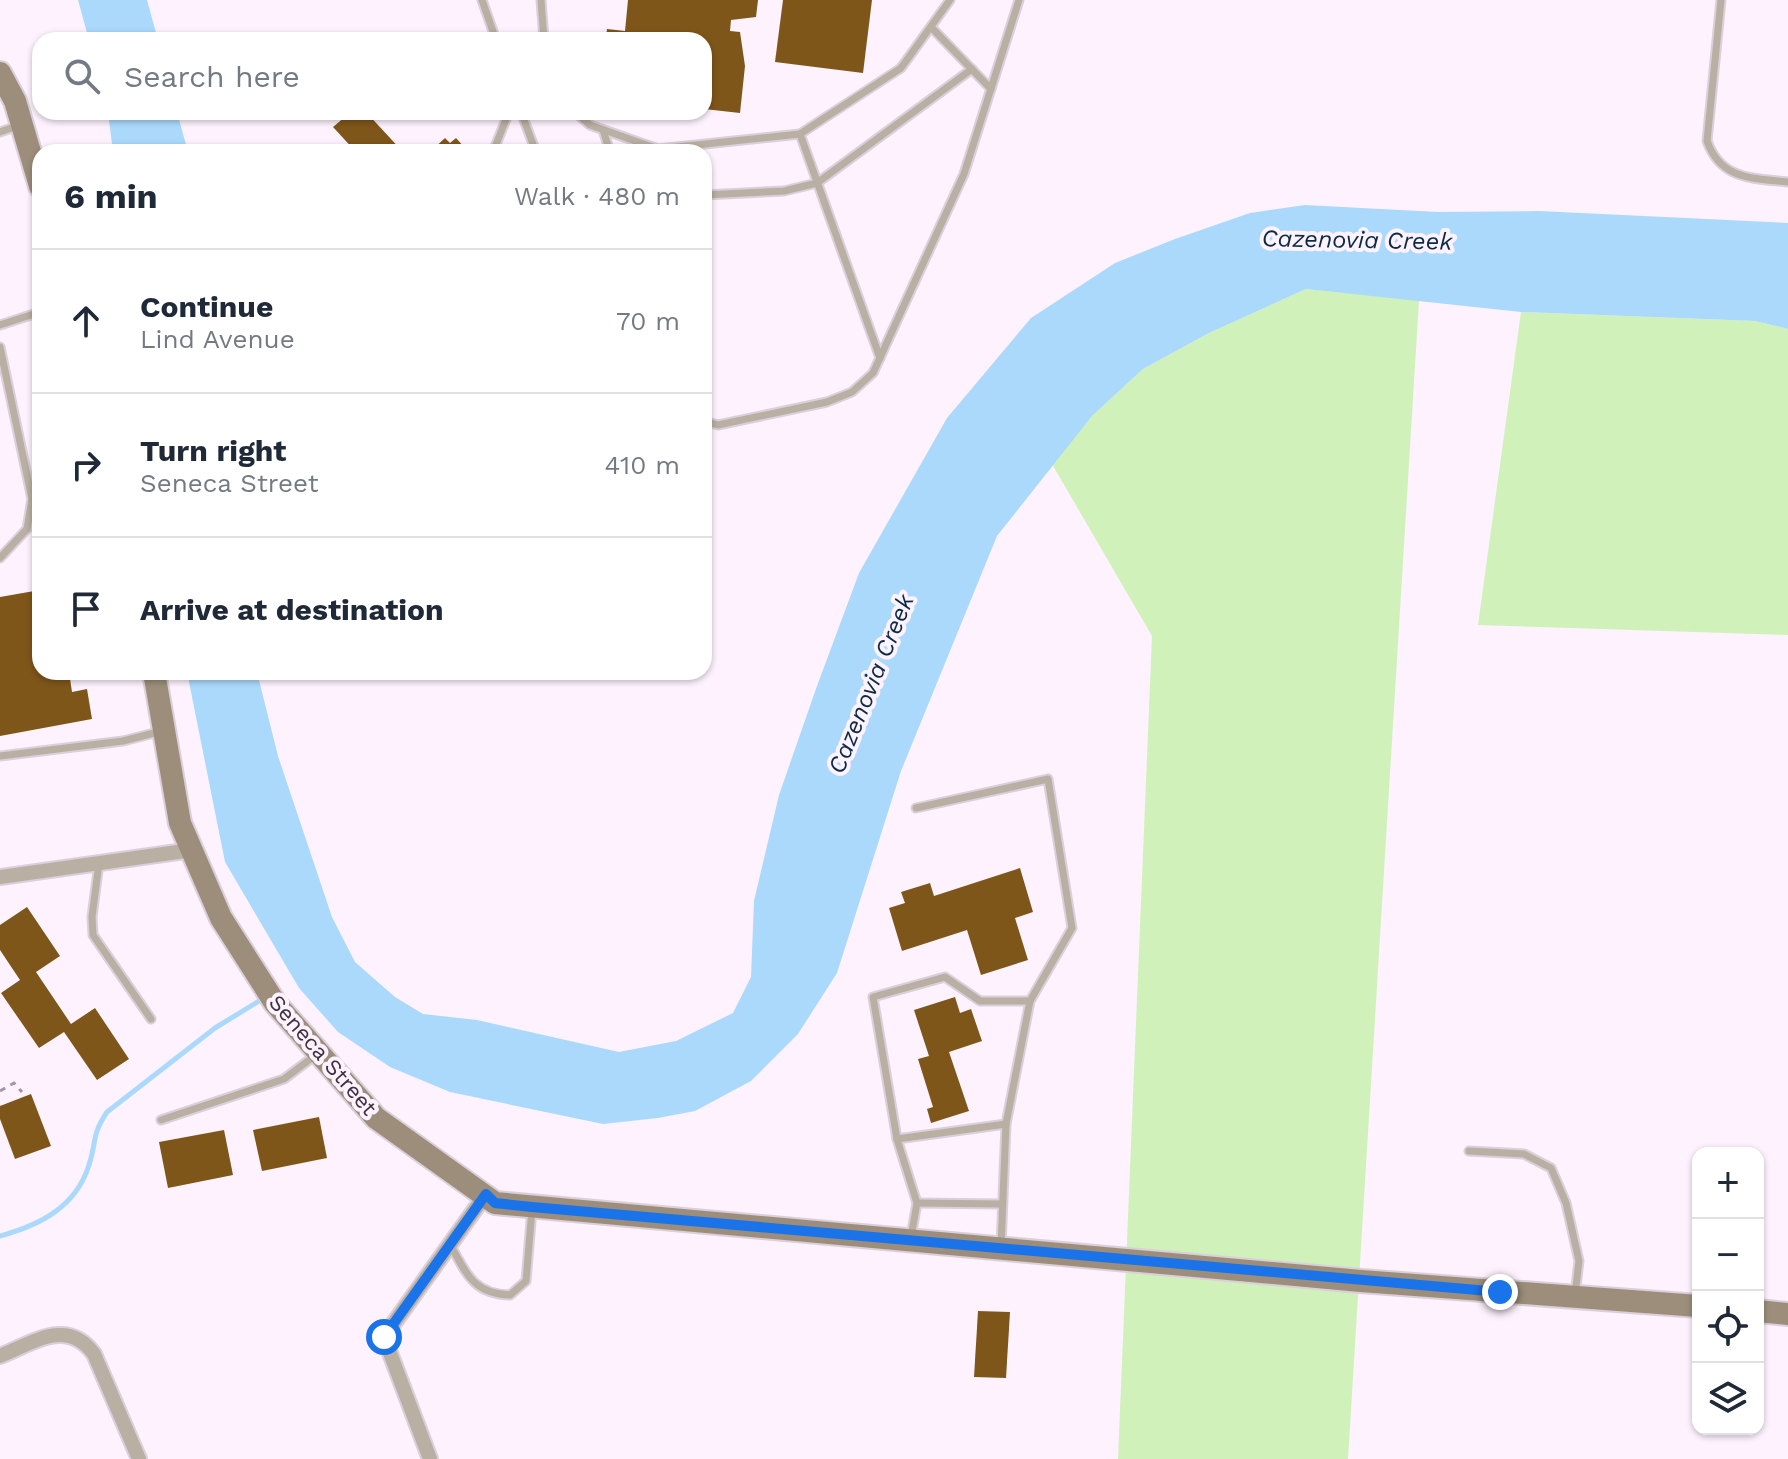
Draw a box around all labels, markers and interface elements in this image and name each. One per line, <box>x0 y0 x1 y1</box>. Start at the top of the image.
search box <box>32 32 712 120</box>
icon: search <box>60 54 104 98</box>
text: Search here <box>124 59 300 94</box>
text: 6 min <box>64 176 158 216</box>
text: Walk · 480 m <box>514 181 680 211</box>
water label: Cazenovia Creek <box>1261 224 1454 256</box>
text: Continue <box>140 289 273 324</box>
icon: ahead <box>64 299 108 343</box>
text: 70 m <box>616 306 680 336</box>
text: Lind Avenue <box>140 324 295 354</box>
text: Turn right <box>140 433 286 468</box>
icon: right <box>64 443 108 487</box>
text: 410 m <box>605 450 680 480</box>
text: Seneca Street <box>140 468 319 498</box>
icon: arrive <box>64 587 108 631</box>
water label: Cazenovia Creek <box>822 589 920 778</box>
text: Arrive at destination <box>140 592 444 627</box>
street label: Seneca Street <box>264 990 382 1120</box>
map controls <box>1692 1147 1764 1435</box>
button: + <box>1692 1147 1764 1219</box>
button: − <box>1692 1219 1764 1291</box>
route end <box>1482 1274 1518 1310</box>
button: locate <box>1692 1291 1764 1363</box>
route start <box>366 1319 402 1355</box>
button: layers <box>1692 1363 1764 1435</box>

